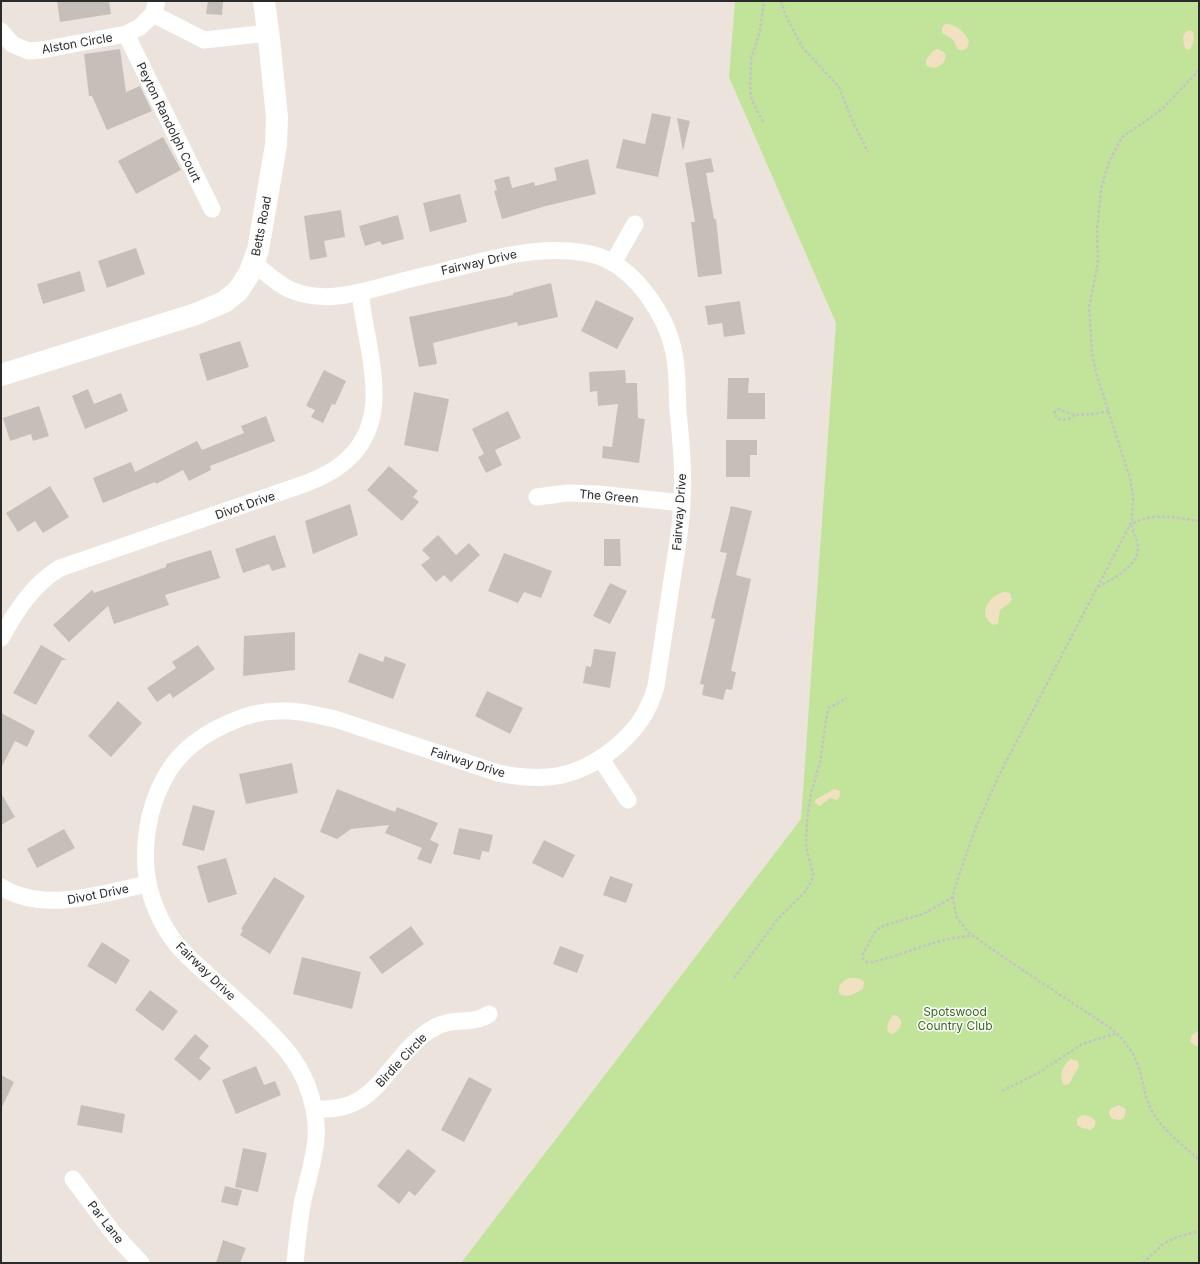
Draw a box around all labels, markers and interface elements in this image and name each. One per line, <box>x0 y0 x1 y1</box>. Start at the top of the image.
street label: Alston Circle <box>40 29 114 57</box>
street label: Peyton Randolph Court <box>134 60 205 184</box>
street label: Betts Road <box>248 195 274 257</box>
street label: Fairway Drive <box>440 246 518 278</box>
street label: Fairway Drive <box>669 473 689 551</box>
street label: The Green <box>579 486 639 506</box>
street label: Divot Drive <box>213 488 277 522</box>
street label: Fairway Drive <box>429 744 507 780</box>
street label: Divot Drive <box>66 881 130 907</box>
street label: Fairway Drive <box>173 939 239 1003</box>
park label: Spotswood Country Club <box>917 1004 993 1033</box>
street label: Birdie Circle <box>372 1030 430 1090</box>
street label: Par Lane <box>85 1198 127 1246</box>

